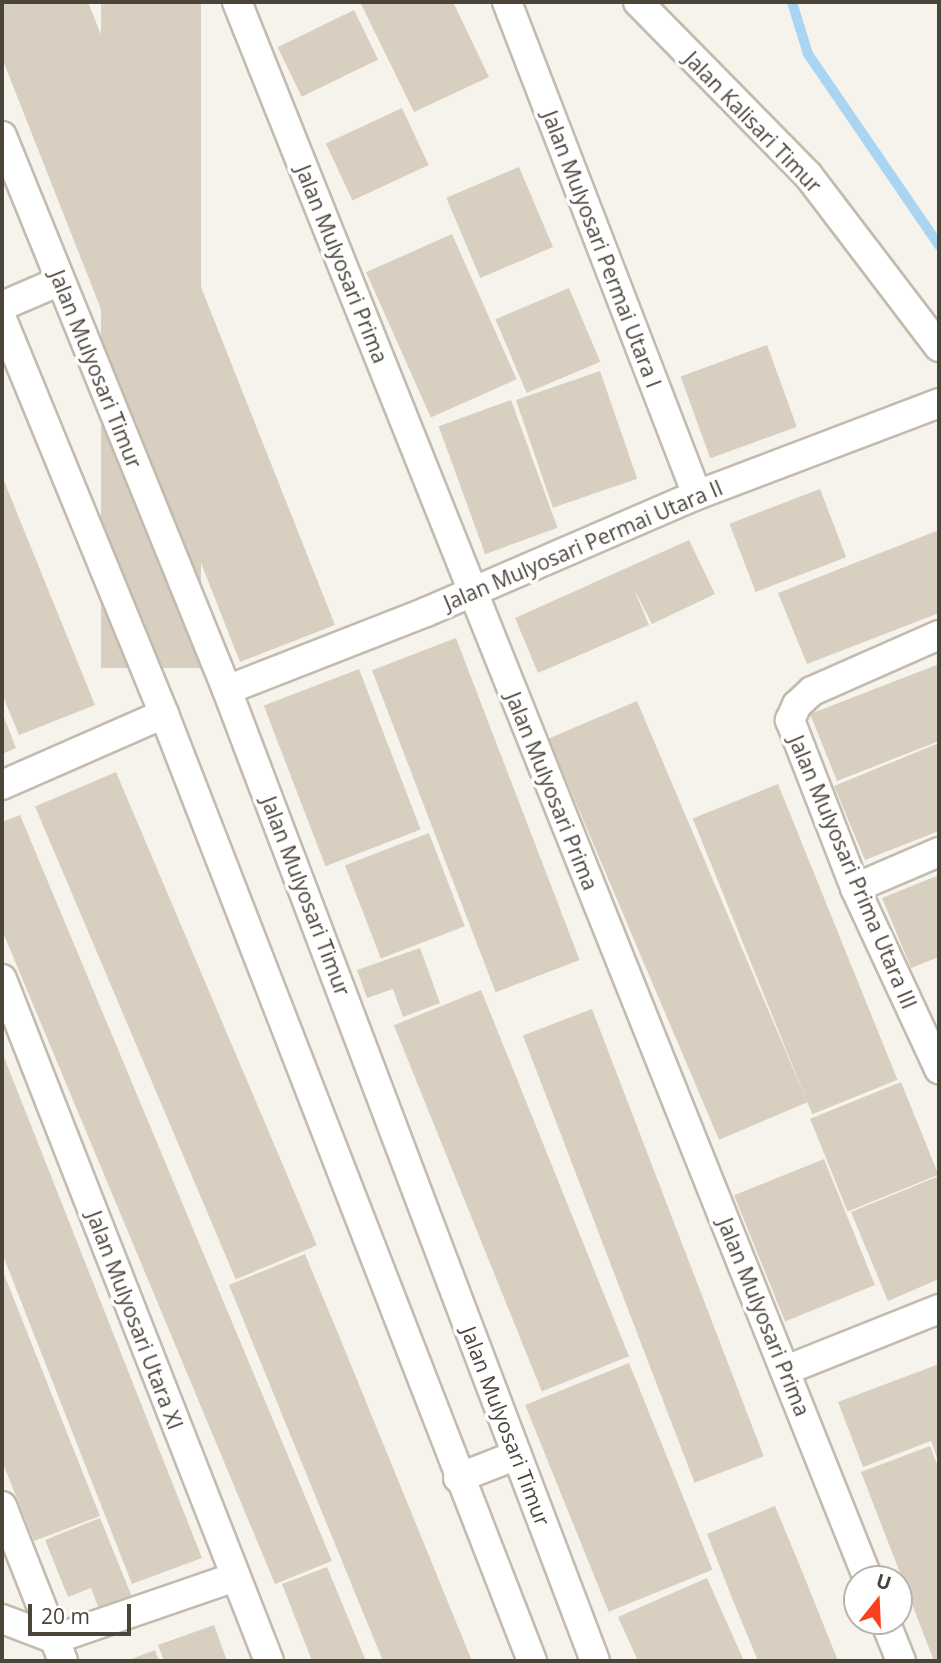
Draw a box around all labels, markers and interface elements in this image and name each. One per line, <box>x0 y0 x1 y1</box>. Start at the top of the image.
street label: Jalan Kalisari Timur <box>679 46 827 198</box>
street label: Jalan Mulyosari Permai Utara I <box>537 107 667 391</box>
street label: Jalan Mulyosari Prima <box>291 161 393 367</box>
street label: Jalan Mulyosari Timur <box>45 266 147 472</box>
street label: Jalan Mulyosari Permai Utara II <box>440 475 726 615</box>
street label: Jalan Mulyosari Prima <box>501 688 603 894</box>
street label: Jalan Mulyosari Prima Utara III <box>784 731 922 1013</box>
street label: Jalan Mulyosari Timur <box>256 793 356 999</box>
street label: Jalan Mulyosari Utara XI <box>82 1207 188 1433</box>
street label: Jalan Mulyosari Prima <box>713 1214 815 1420</box>
street label: Jalan Mulyosari Timur <box>456 1323 556 1529</box>
north arrow <box>843 1565 913 1635</box>
text: U <box>873 1567 895 1597</box>
scale bar <box>32 1590 135 1634</box>
text: 20 m <box>41 1602 90 1630</box>

